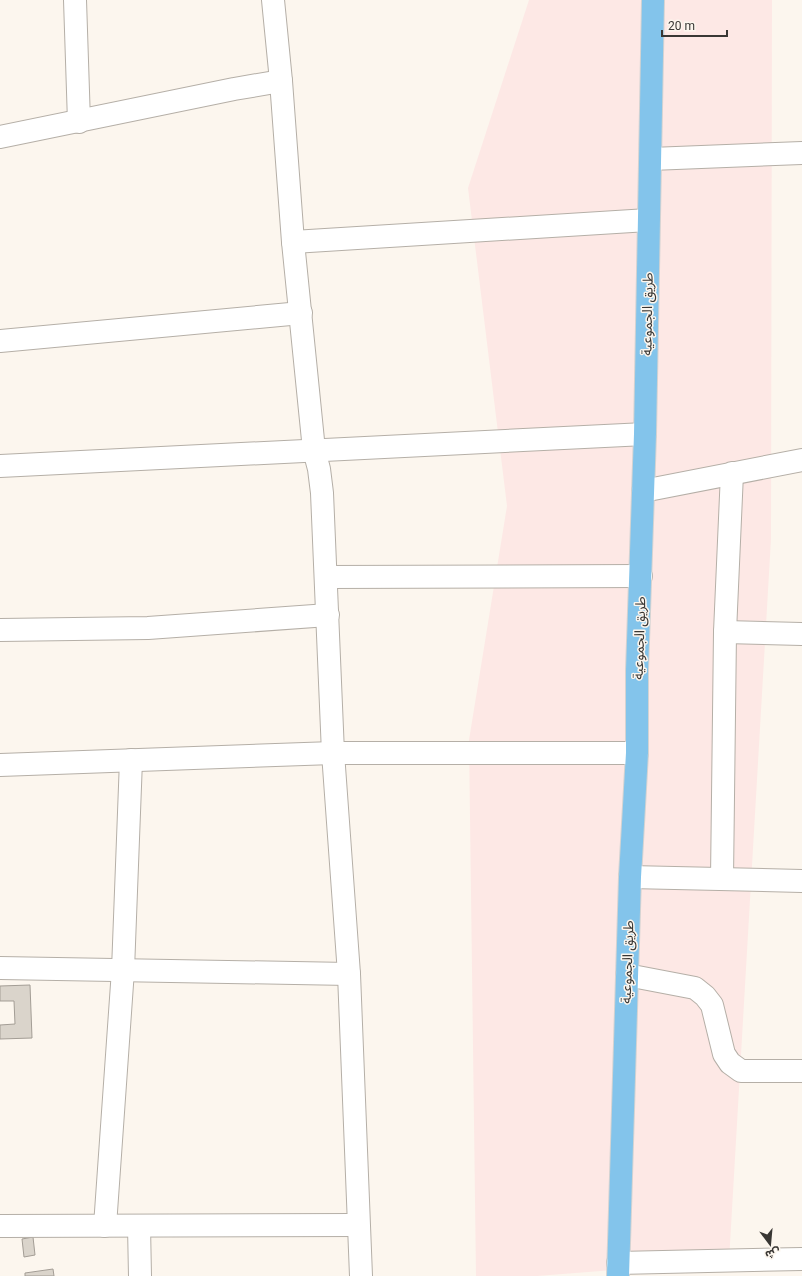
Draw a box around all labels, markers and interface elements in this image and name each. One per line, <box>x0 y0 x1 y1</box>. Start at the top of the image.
scale bar <box>662 12 727 38</box>
text: 20 m <box>668 19 695 33</box>
street label: طريق الجموعية <box>638 272 658 356</box>
street label: طريق الجموعية <box>630 596 650 680</box>
street label: طريق الجموعية <box>618 920 638 1004</box>
north arrow <box>750 1224 790 1264</box>
text: ش <box>764 1245 782 1261</box>

